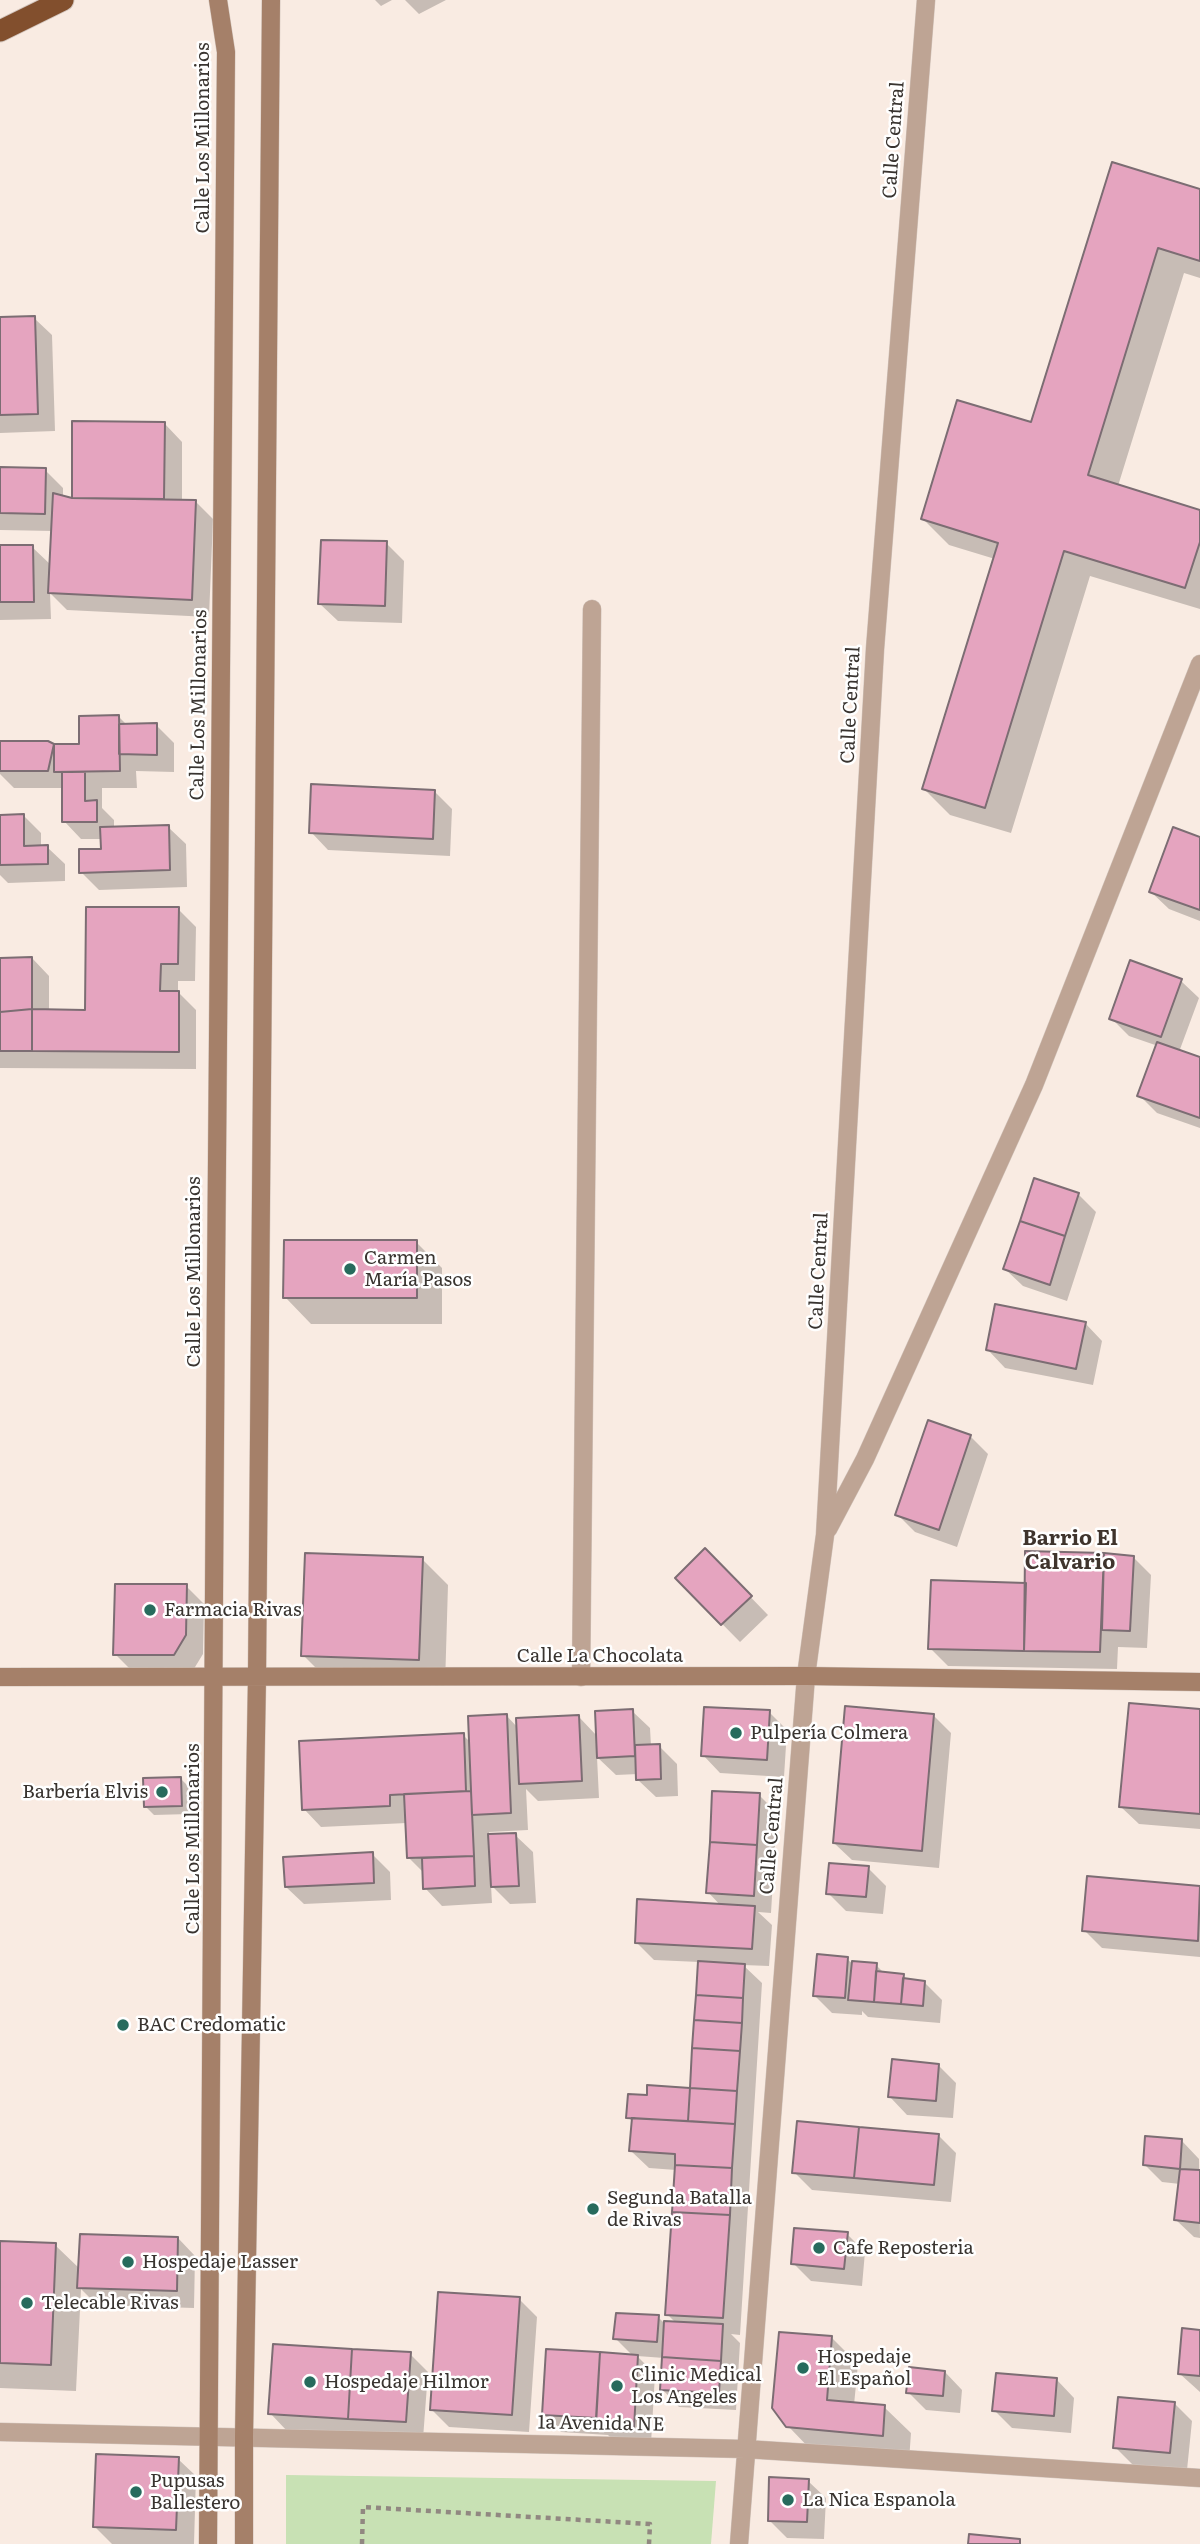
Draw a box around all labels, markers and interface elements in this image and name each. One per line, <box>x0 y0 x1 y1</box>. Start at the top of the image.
street label: Calle Los Millonarios <box>192 43 214 233</box>
street label: Calle Central <box>879 81 909 199</box>
street label: Calle Los Millonarios <box>186 609 212 801</box>
street label: Calle Central <box>837 646 865 764</box>
street label: Calle Los Millonarios <box>183 1177 205 1367</box>
street label: Calle Central <box>805 1212 833 1330</box>
place label: Carmen María Pasos <box>364 1247 472 1291</box>
marker: Carmen María Pasos <box>342 1261 358 1277</box>
district label: Barrio El Calvario <box>1022 1526 1118 1576</box>
place label: Farmacia Rivas <box>164 1599 302 1621</box>
marker: Farmacia Rivas <box>142 1602 158 1618</box>
street label: Calle La Chocolata <box>517 1645 683 1667</box>
place label: Pulpería Colmera <box>750 1722 908 1744</box>
marker: Pulpería Colmera <box>728 1725 744 1741</box>
street label: Calle Los Millonarios <box>182 1744 204 1934</box>
street label: Calle Central <box>756 1777 788 1895</box>
place label: Barbería Elvis <box>22 1781 148 1803</box>
marker: Barbería Elvis <box>154 1784 170 1800</box>
place label: BAC Credomatic <box>137 2014 286 2036</box>
marker: BAC Credomatic <box>115 2017 131 2033</box>
place label: Segunda Batalla de Rivas <box>607 2187 752 2231</box>
marker: Segunda Batalla de Rivas <box>585 2201 601 2217</box>
place label: Cafe Reposteria <box>833 2237 974 2259</box>
marker: Cafe Reposteria <box>811 2240 827 2256</box>
place label: Hospedaje Lasser <box>142 2251 298 2273</box>
marker: Hospedaje Lasser <box>120 2254 136 2270</box>
place label: Telecable Rivas <box>41 2292 179 2314</box>
marker: Telecable Rivas <box>19 2295 35 2311</box>
place label: Hospedaje El Español <box>817 2346 911 2390</box>
marker: Hospedaje El Español <box>795 2360 811 2376</box>
place label: Clinic Medical Los Angeles <box>631 2364 762 2408</box>
place label: Hospedaje Hilmor <box>324 2371 489 2393</box>
marker: Hospedaje Hilmor <box>302 2374 318 2390</box>
marker: Clinic Medical Los Angeles <box>609 2378 625 2394</box>
street label: 1a Avenida NE <box>537 2411 665 2437</box>
place label: Pupusas Ballestero <box>150 2470 240 2514</box>
marker: Pupusas Ballestero <box>128 2484 144 2500</box>
place label: La Nica Espanola <box>802 2489 956 2511</box>
marker: La Nica Espanola <box>780 2492 796 2508</box>

